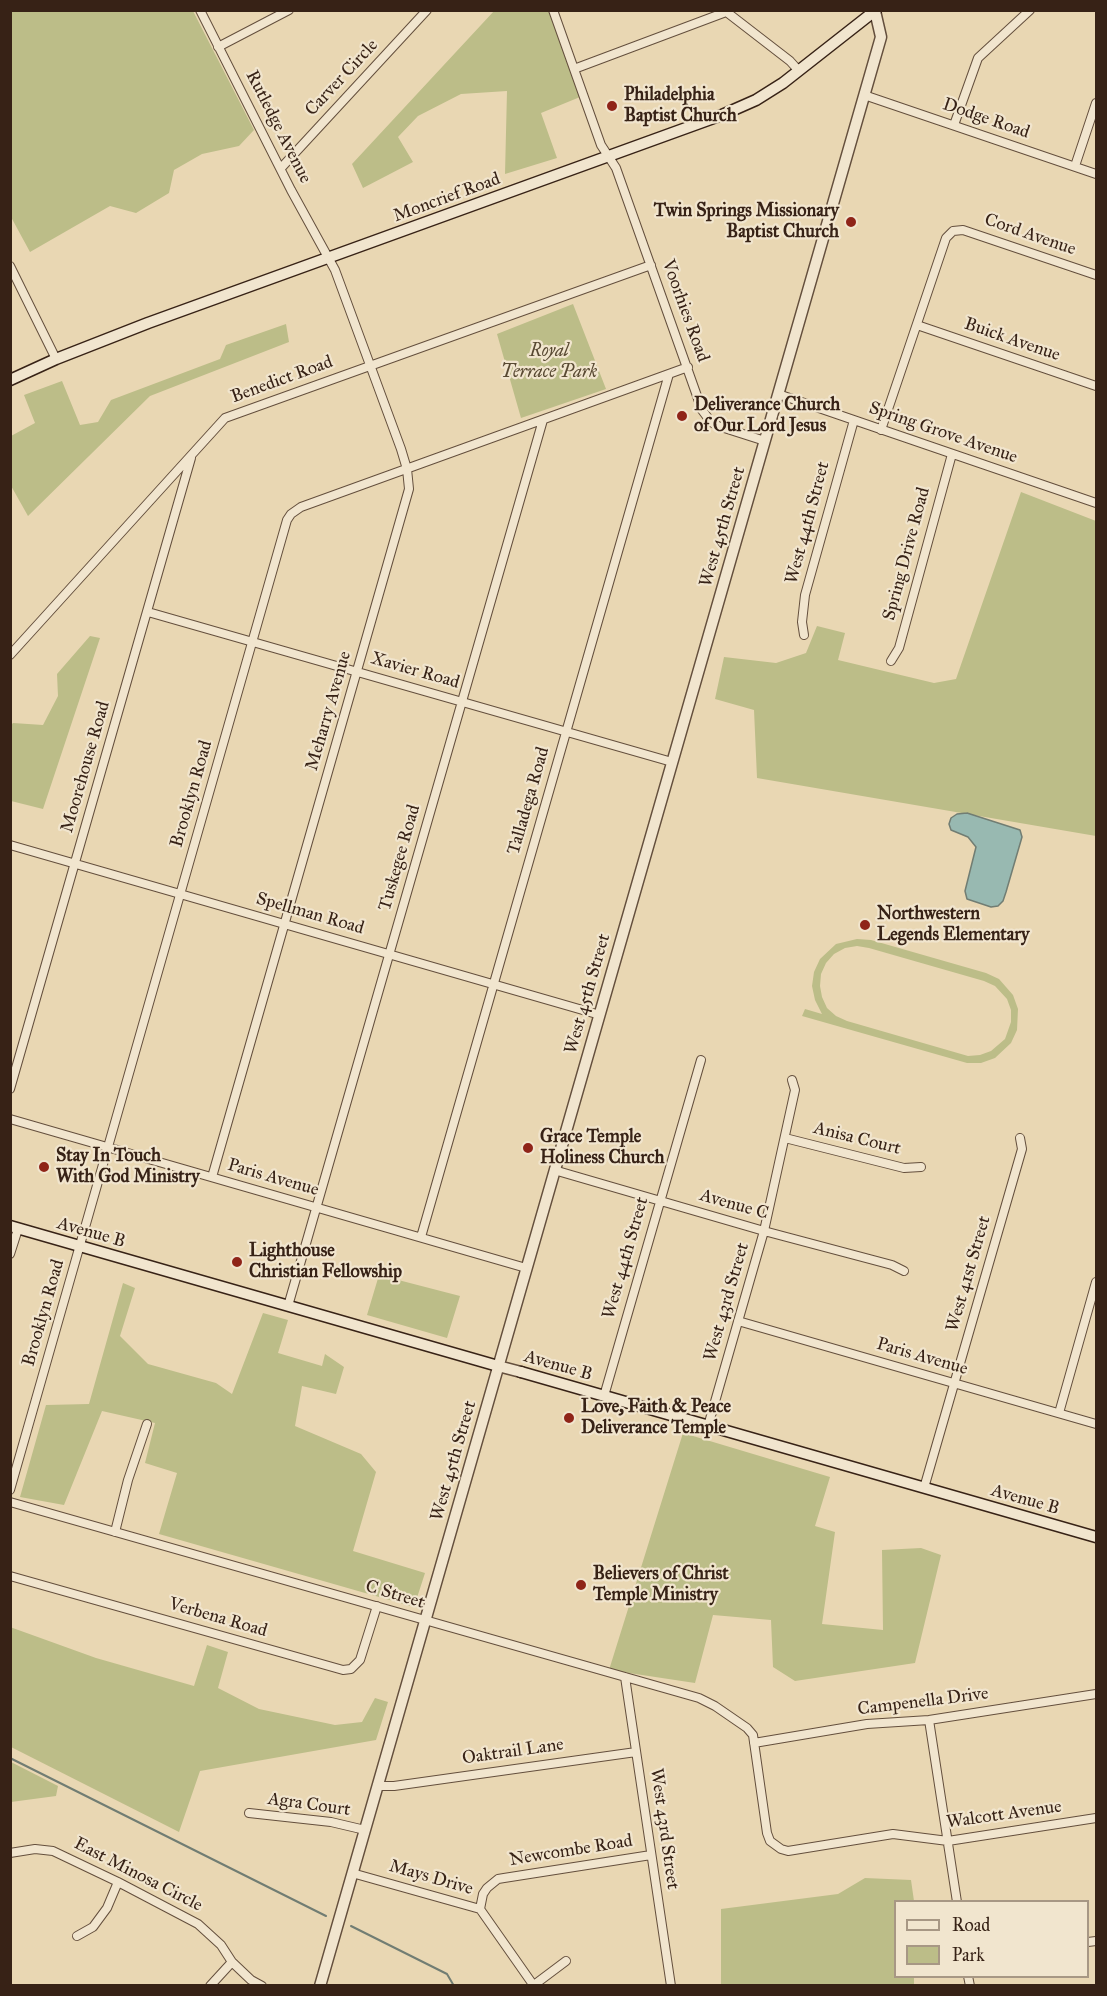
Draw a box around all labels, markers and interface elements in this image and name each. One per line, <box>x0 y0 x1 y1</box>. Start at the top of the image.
street label: Carver Circle <box>301 35 383 121</box>
street label: Rutledge Avenue <box>240 67 316 187</box>
place label: Philadelphia Baptist Church <box>624 85 737 128</box>
street label: Dodge Road <box>940 94 1032 144</box>
marker: Philadelphia Baptist Church <box>605 99 619 113</box>
street label: Moncrief Road <box>391 169 503 227</box>
place label: Twin Springs Missionary Baptist Church <box>654 201 839 244</box>
street label: Cord Avenue <box>982 209 1078 261</box>
marker: Twin Springs Missionary Baptist Church <box>844 215 858 229</box>
street label: Voorhies Road <box>656 257 714 365</box>
street label: Buick Avenue <box>961 313 1063 367</box>
park label: Royal Terrace Park <box>501 341 597 384</box>
street label: Benedict Road <box>228 352 336 408</box>
place label: Deliverance Church of Our Lord Jesus <box>694 395 840 438</box>
street label: Spring Grove Avenue <box>866 397 1020 469</box>
marker: Deliverance Church of Our Lord Jesus <box>675 409 689 423</box>
street label: West 44th Street <box>781 459 835 587</box>
street label: West 45th Street <box>696 464 750 590</box>
street label: Spring Drive Road <box>879 485 935 623</box>
street label: Xavier Road <box>368 648 462 694</box>
street label: Meharry Avenue <box>302 649 356 773</box>
street label: Moorehouse Road <box>57 699 115 835</box>
street label: Brooklyn Road <box>166 738 218 850</box>
street label: Talladega Road <box>503 745 555 857</box>
street label: Tuskegee Road <box>375 802 425 914</box>
street label: Spellman Road <box>254 888 366 940</box>
place label: Northwestern Legends Elementary <box>877 904 1029 946</box>
marker: Northwestern Legends Elementary <box>858 918 872 932</box>
street label: West 45th Street <box>561 931 615 1057</box>
street label: Anisa Court <box>811 1118 903 1160</box>
place label: Grace Temple Holiness Church <box>540 1127 665 1170</box>
marker: Grace Temple Holiness Church <box>521 1141 535 1155</box>
place label: Stay In Touch With God Ministry <box>56 1146 200 1188</box>
street label: Paris Avenue <box>225 1155 321 1201</box>
marker: Stay In Touch With God Ministry <box>37 1160 51 1174</box>
street label: Avenue C <box>697 1185 771 1225</box>
street label: West 44th Street <box>598 1195 654 1321</box>
street label: Avenue B <box>54 1213 128 1253</box>
street label: West 41st Street <box>942 1214 996 1334</box>
street label: West 43rd Street <box>700 1240 754 1364</box>
place label: Lighthouse Christian Fellowship <box>249 1241 402 1284</box>
marker: Lighthouse Christian Fellowship <box>230 1255 244 1269</box>
street label: Brooklyn Road <box>18 1257 70 1369</box>
street label: Paris Avenue <box>874 1334 970 1380</box>
street label: Avenue B <box>521 1346 595 1386</box>
place label: Love, Faith & Peace Deliverance Temple <box>581 1397 731 1440</box>
street label: West 45th Street <box>427 1398 481 1524</box>
marker: Love, Faith & Peace Deliverance Temple <box>562 1411 576 1425</box>
street label: Avenue B <box>988 1480 1062 1520</box>
place label: Believers of Christ Temple Ministry <box>593 1564 729 1606</box>
street label: C Street <box>363 1576 427 1614</box>
marker: Believers of Christ Temple Ministry <box>574 1578 588 1592</box>
street label: Verbena Road <box>166 1594 270 1642</box>
street label: Campenella Drive <box>856 1683 990 1721</box>
street label: Oaktrail Lane <box>461 1734 565 1770</box>
street label: West 43rd Street <box>645 1767 683 1891</box>
street label: Agra Court <box>266 1789 352 1821</box>
street label: Walcott Avenue <box>945 1796 1063 1834</box>
street label: Newcombe Road <box>508 1831 634 1871</box>
street label: East Minosa Circle <box>70 1833 206 1917</box>
street label: Mays Drive <box>386 1856 476 1900</box>
legend <box>894 1900 1089 1978</box>
text: Road <box>952 1914 990 1936</box>
text: Park <box>952 1944 985 1966</box>

